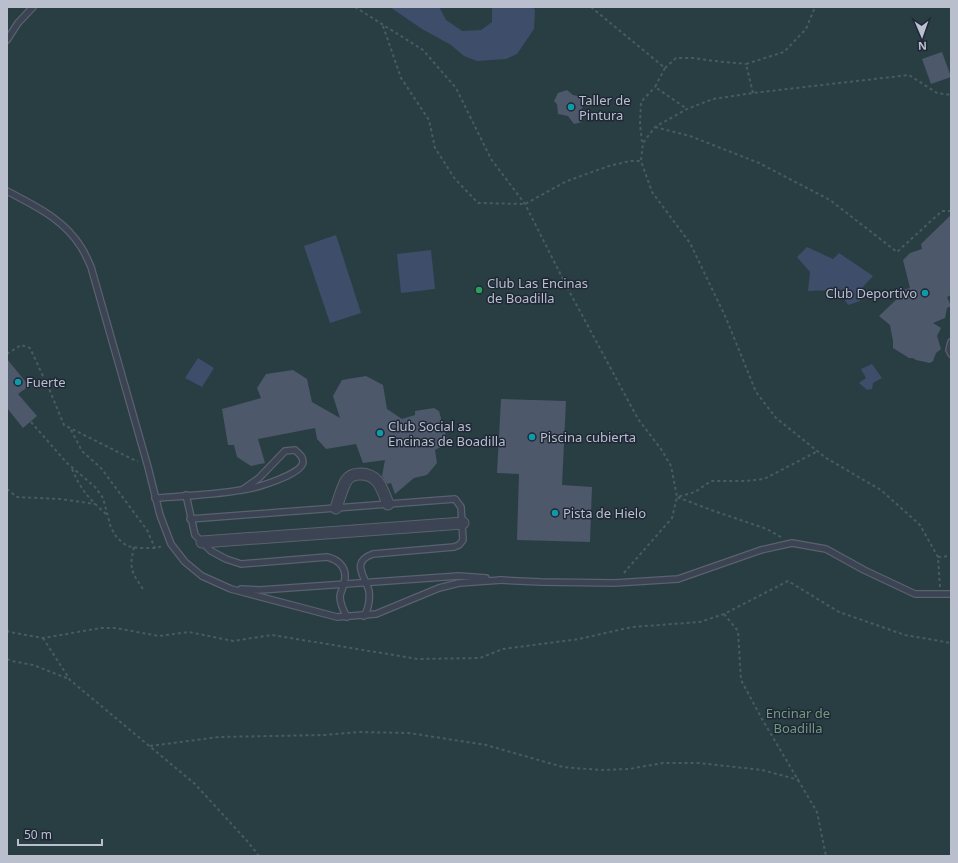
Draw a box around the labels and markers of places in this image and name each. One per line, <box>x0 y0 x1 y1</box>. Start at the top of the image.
place label: Taller de Pintura <box>579 91 631 124</box>
marker: Taller de Pintura <box>566 102 576 112</box>
place label: Club Las Encinas de Boadilla <box>487 274 588 307</box>
place label: Club Deportivo <box>825 284 917 302</box>
marker: Club Las Encinas de Boadilla <box>474 285 484 295</box>
marker: Club Deportivo <box>920 288 930 298</box>
place label: Fuerte <box>26 373 66 391</box>
marker: Fuerte <box>13 377 23 387</box>
place label: Club Social as Encinas de Boadilla <box>388 417 505 450</box>
marker: Club Social as Encinas de Boadilla <box>375 428 385 438</box>
place label: Piscina cubierta <box>540 428 636 446</box>
marker: Piscina cubierta <box>527 432 537 442</box>
place label: Pista de Hielo <box>563 504 646 522</box>
marker: Pista de Hielo <box>550 508 560 518</box>

